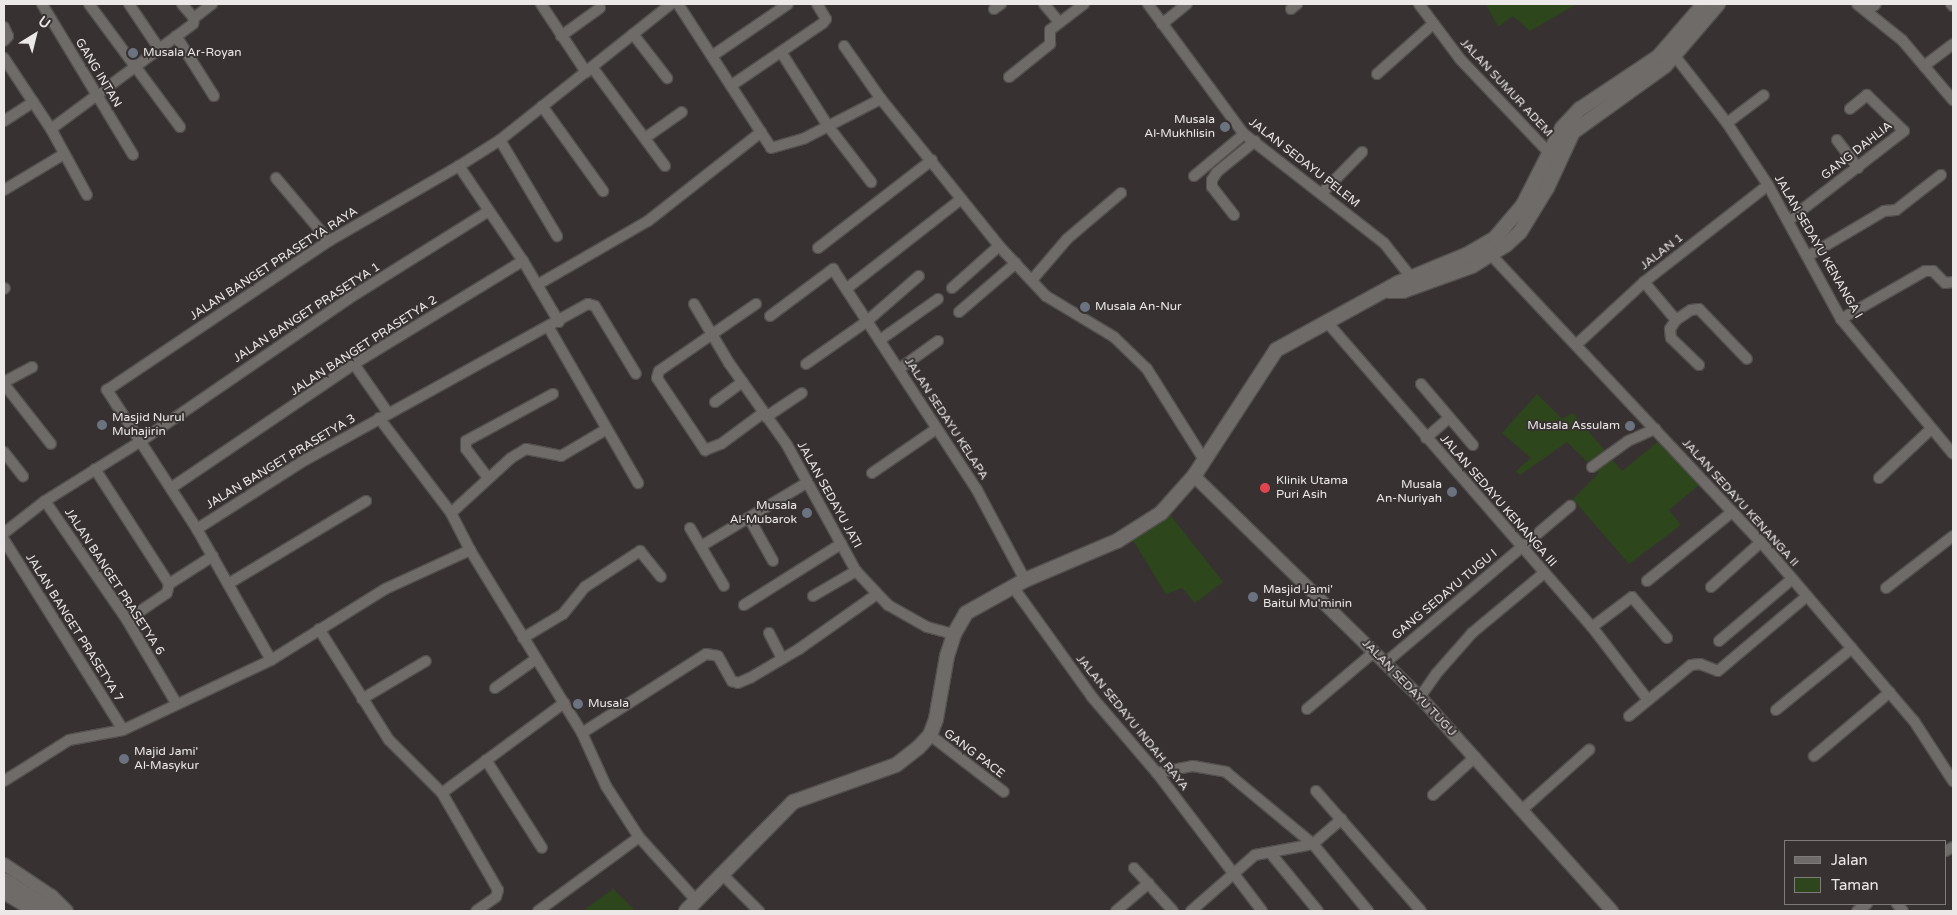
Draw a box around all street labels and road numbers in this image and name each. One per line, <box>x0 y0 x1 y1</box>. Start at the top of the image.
street label: GANG INTAN <box>72 36 124 110</box>
street label: JALAN SUMUR ADEM <box>1457 36 1555 140</box>
street label: JALAN SEDAYU PELEM <box>1246 115 1362 211</box>
street label: GANG DAHLIA <box>1819 119 1895 183</box>
street label: JALAN SEDAYU KENANGA I <box>1771 173 1865 321</box>
street label: JALAN BANGET PRASETYA RAYA <box>187 204 361 324</box>
street label: JALAN 1 <box>1638 231 1686 273</box>
street label: JALAN BANGET PRASETYA 1 <box>231 260 383 366</box>
street label: JALAN BANGET PRASETYA 2 <box>288 293 440 399</box>
street label: JALAN SEDAYU KELAPA <box>901 355 991 483</box>
street label: JALAN BANGET PRASETYA 3 <box>204 412 358 512</box>
street label: JALAN SEDAYU KENANGA III <box>1437 432 1559 570</box>
street label: JALAN SEDAYU KENANGA II <box>1679 436 1801 570</box>
street label: JALAN SEDAYU JATI <box>794 439 864 551</box>
street label: JALAN BANGET PRASETYA 6 <box>61 506 167 658</box>
street label: GANG SEDAYU TUGU I <box>1389 547 1501 643</box>
street label: JALAN BANGET PRASETYA 7 <box>22 551 126 705</box>
street label: JALAN SEDAYU TUGU <box>1359 636 1459 740</box>
street label: JALAN SEDAYU INDAH RAYA <box>1073 652 1191 794</box>
street label: GANG PACE <box>941 727 1007 781</box>

